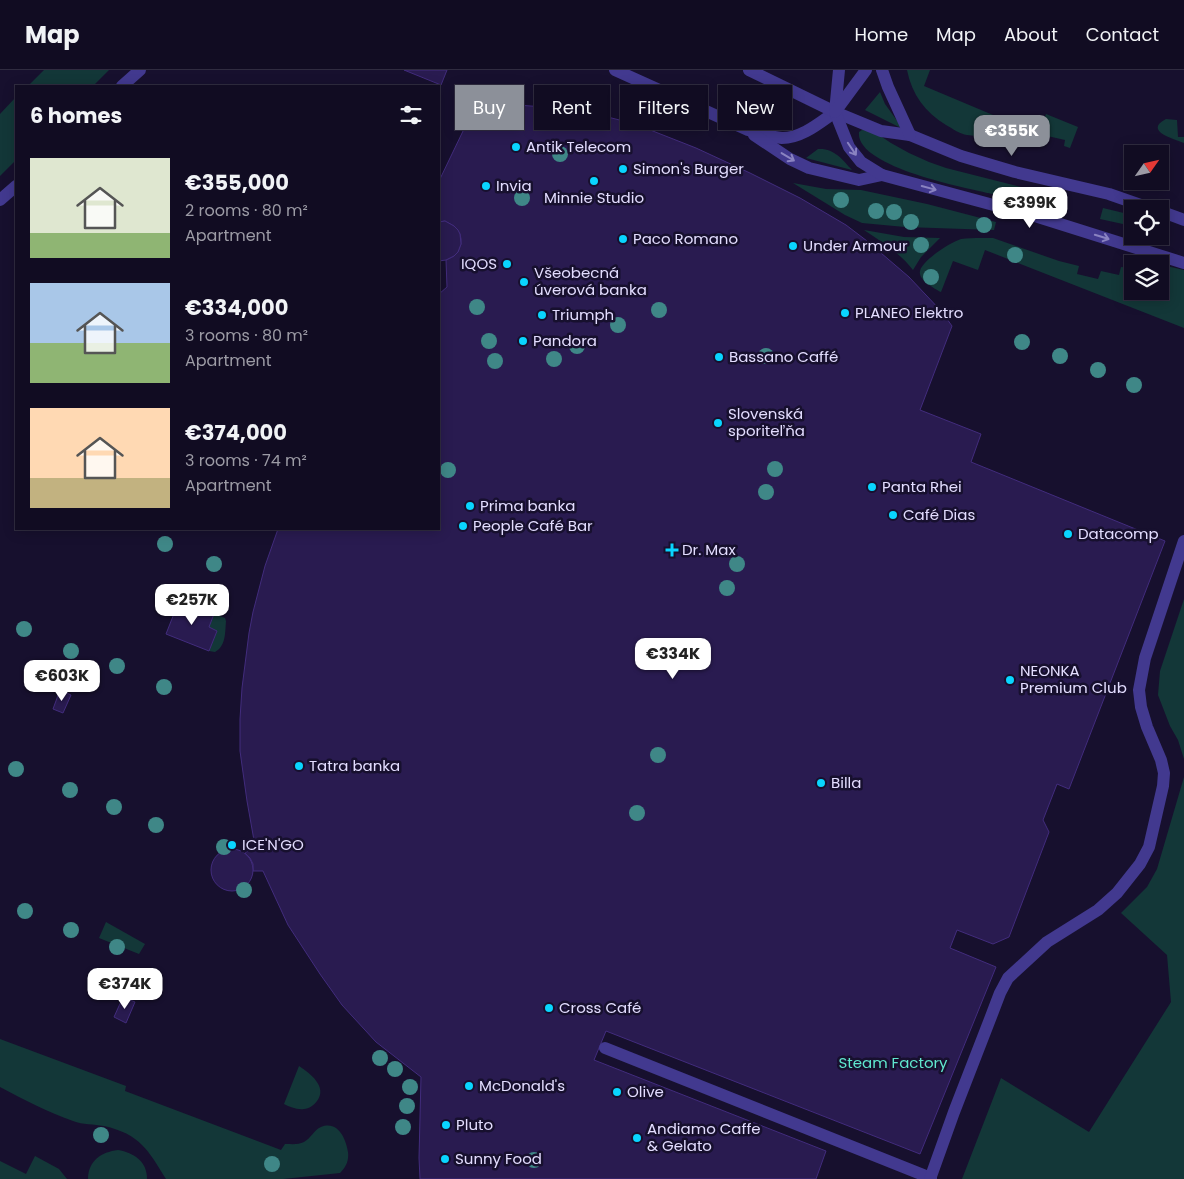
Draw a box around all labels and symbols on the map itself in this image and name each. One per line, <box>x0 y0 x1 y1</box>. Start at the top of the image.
pin: €355K <box>977 114 1047 157</box>
place label: Antik Telecom <box>526 136 631 157</box>
marker: Antik Telecom <box>510 141 522 153</box>
one-way arrow <box>846 142 857 156</box>
north arrow <box>1124 145 1169 190</box>
one-way arrow <box>781 153 795 163</box>
place label: Simon's Burger <box>633 158 744 179</box>
marker: Simon's Burger <box>617 163 629 175</box>
place label: Invia <box>496 175 532 196</box>
marker: Minnie Studio <box>588 175 600 187</box>
marker: Invia <box>480 180 492 192</box>
one-way arrow <box>920 183 936 193</box>
pin: €399K <box>995 186 1065 229</box>
place label: Minnie Studio <box>544 187 644 208</box>
place label: Paco Romano <box>633 228 738 249</box>
one-way arrow <box>1093 232 1109 242</box>
marker: Paco Romano <box>617 233 629 245</box>
place label: Under Armour <box>803 235 908 256</box>
marker: Under Armour <box>787 240 799 252</box>
place label: IQOS <box>461 253 497 274</box>
marker: IQOS <box>501 258 513 270</box>
place label: Všeobecná úverová banka <box>534 262 647 300</box>
marker: Všeobecná úverová banka <box>518 276 530 288</box>
place label: PLANEO Elektro <box>855 302 963 323</box>
place label: Triumph <box>552 304 614 325</box>
marker: PLANEO Elektro <box>839 307 851 319</box>
marker: Triumph <box>536 309 548 321</box>
place label: Pandora <box>533 330 597 351</box>
marker: Pandora <box>517 335 529 347</box>
place label: Bassano Caffé <box>729 346 838 367</box>
marker: Bassano Caffé <box>713 351 725 363</box>
place label: Slovenská sporiteľňa <box>728 403 805 441</box>
marker: Slovenská sporiteľňa <box>712 417 724 429</box>
place label: Panta Rhei <box>882 476 962 497</box>
marker: Panta Rhei <box>866 481 878 493</box>
place label: Prima banka <box>480 495 575 516</box>
marker: Prima banka <box>464 500 476 512</box>
place label: Café Dias <box>903 504 975 525</box>
marker: Café Dias <box>887 509 899 521</box>
place label: People Café Bar <box>473 515 593 536</box>
marker: People Café Bar <box>457 520 469 532</box>
place label: Datacomp <box>1078 523 1159 544</box>
marker: Datacomp <box>1062 528 1074 540</box>
place label: Dr. Max <box>682 539 736 560</box>
marker: Dr. Max <box>666 544 678 556</box>
pin: €257K <box>157 584 227 626</box>
pin: €334K <box>638 638 708 680</box>
pin: €603K <box>27 660 97 702</box>
place label: NEONKA Premium Club <box>1020 660 1127 698</box>
marker: NEONKA Premium Club <box>1004 674 1016 686</box>
place label: Tatra banka <box>309 755 400 776</box>
marker: Tatra banka <box>293 760 305 772</box>
place label: Billa <box>831 772 861 793</box>
marker: Billa <box>815 777 827 789</box>
place label: ICE'N'GO <box>242 834 304 855</box>
marker: ICE'N'GO <box>226 839 238 851</box>
pin: €374K <box>90 968 160 1010</box>
place label: Cross Café <box>559 997 641 1018</box>
marker: Cross Café <box>543 1002 555 1014</box>
park label: Steam Factory <box>838 1052 948 1073</box>
place label: McDonald's <box>479 1075 565 1096</box>
marker: McDonald's <box>463 1080 475 1092</box>
place label: Olive <box>627 1081 664 1102</box>
marker: Olive <box>611 1086 623 1098</box>
place label: Pluto <box>456 1114 493 1135</box>
place label: Andiamo Caffe & Gelato <box>647 1118 761 1156</box>
marker: Pluto <box>440 1119 452 1131</box>
marker: Andiamo Caffe & Gelato <box>631 1132 643 1144</box>
place label: Sunny Food <box>455 1148 542 1169</box>
marker: Sunny Food <box>439 1153 451 1165</box>

